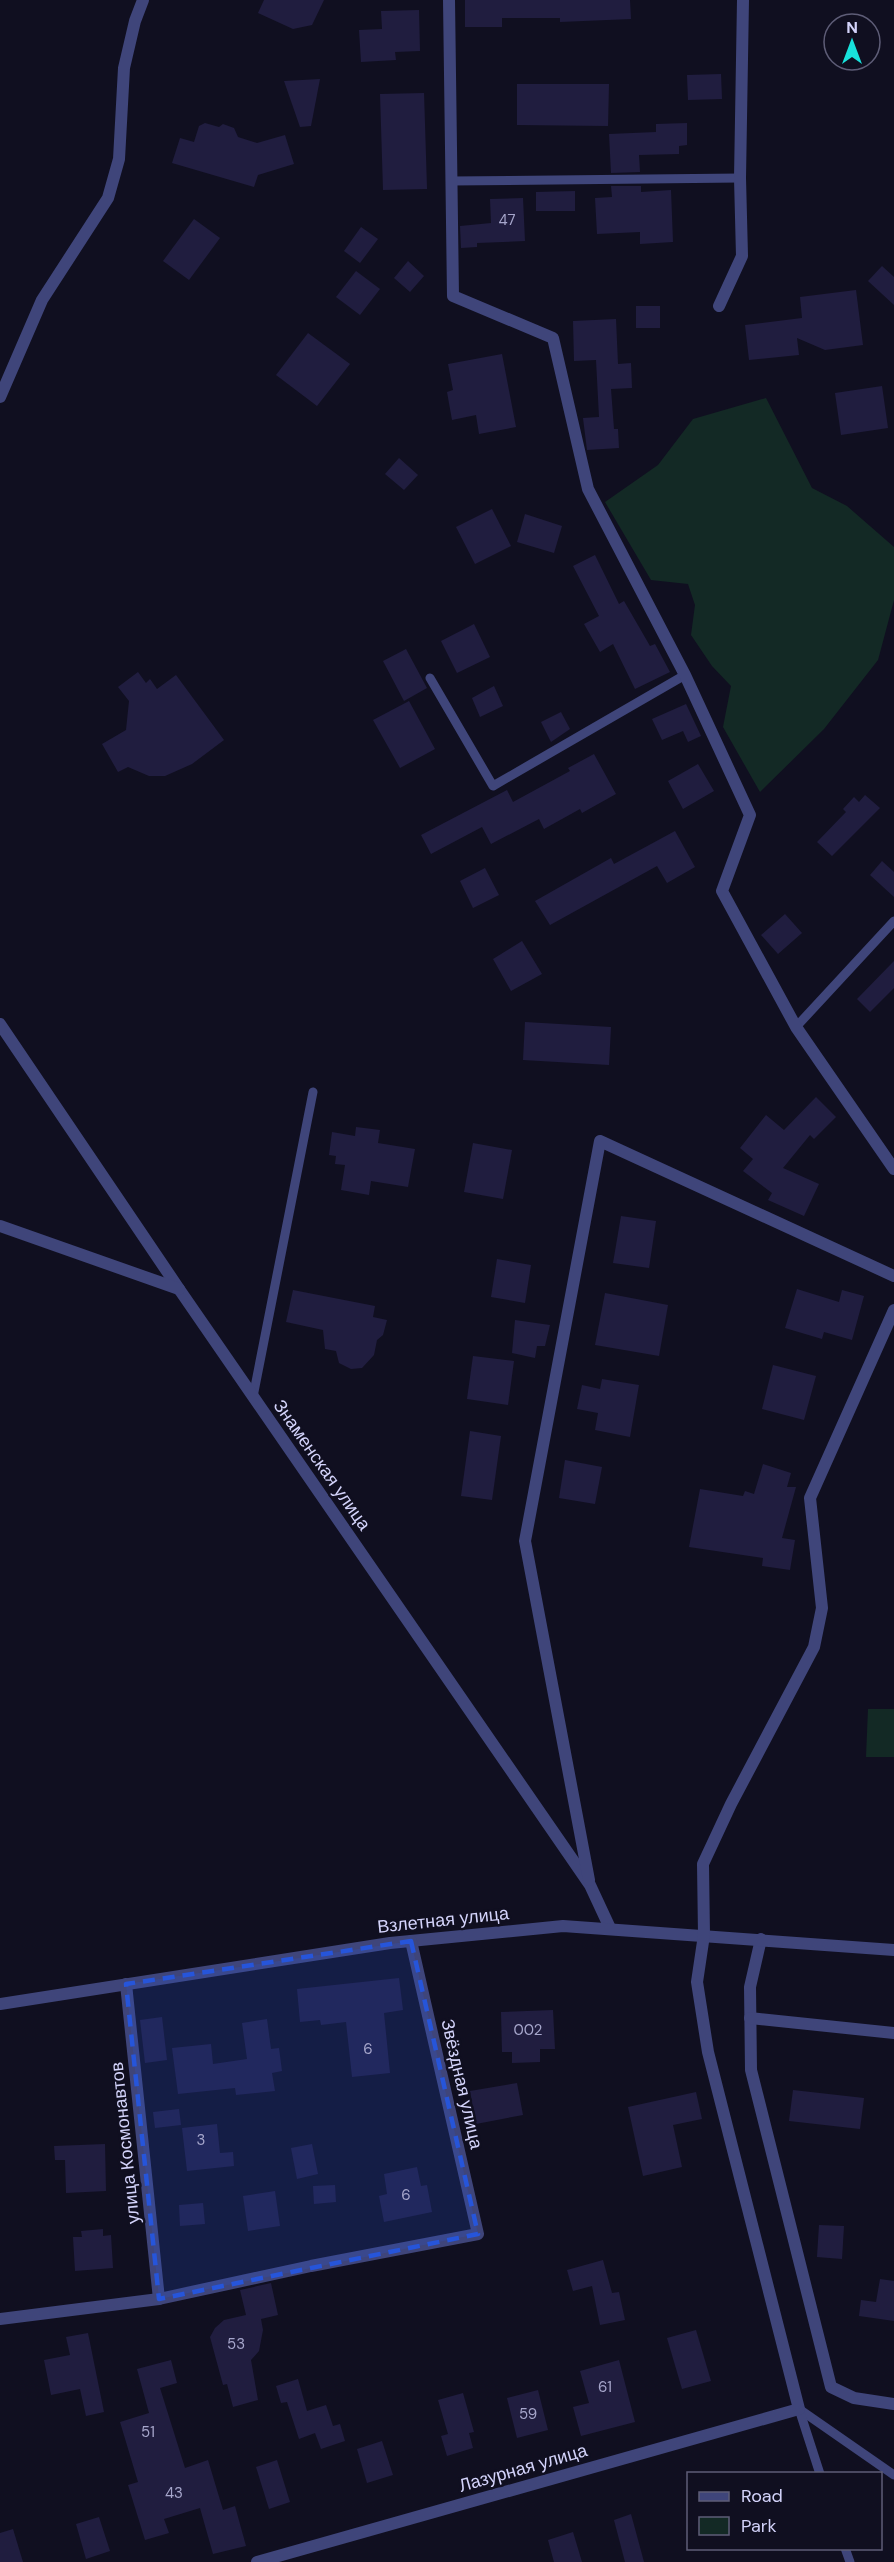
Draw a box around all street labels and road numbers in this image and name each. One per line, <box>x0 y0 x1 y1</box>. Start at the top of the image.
street label: Знаменская улица <box>268 1395 377 1536</box>
street label: Взлетная улица <box>376 1901 511 1939</box>
street label: Звёздная улица <box>435 2017 489 2152</box>
street label: улица Космонавтов <box>105 2061 145 2225</box>
street label: Лазурная улица <box>456 2438 591 2498</box>

